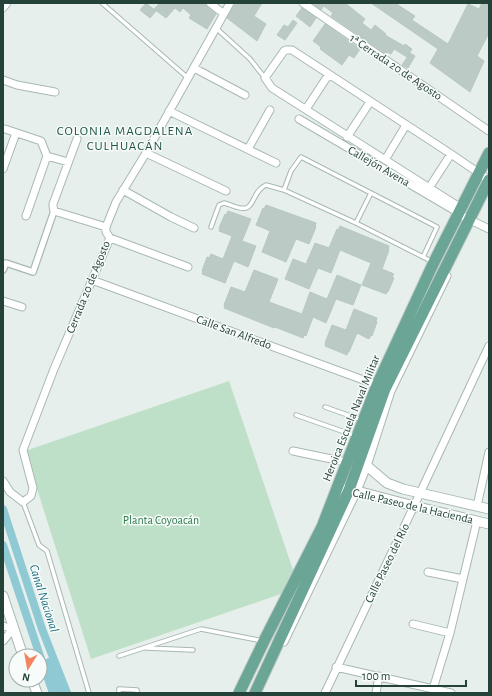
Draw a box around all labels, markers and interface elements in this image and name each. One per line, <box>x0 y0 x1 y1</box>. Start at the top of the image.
street label: 1ª Cerrada 20 de Agosto <box>348 32 444 102</box>
district label: COLONIA MAGDALENA CULHUACÁN <box>57 125 193 153</box>
street label: Callejón Avena <box>346 143 412 190</box>
street label: Cerrada 20 de Agosto <box>64 239 112 335</box>
street label: Calle San Alfredo <box>195 313 273 351</box>
street label: Heroica Escuela Naval Militar <box>320 353 382 483</box>
street label: Calle Paseo de la Hacienda <box>352 486 475 526</box>
park label: Planta Coyoacán <box>123 514 199 527</box>
street label: Calle Paseo del Río <box>363 521 411 605</box>
water label: Canal Nacional <box>27 563 61 634</box>
north arrow <box>8 648 48 688</box>
scale bar <box>356 662 466 688</box>
text: 100 m <box>362 670 390 682</box>
text: N <box>21 671 31 683</box>

